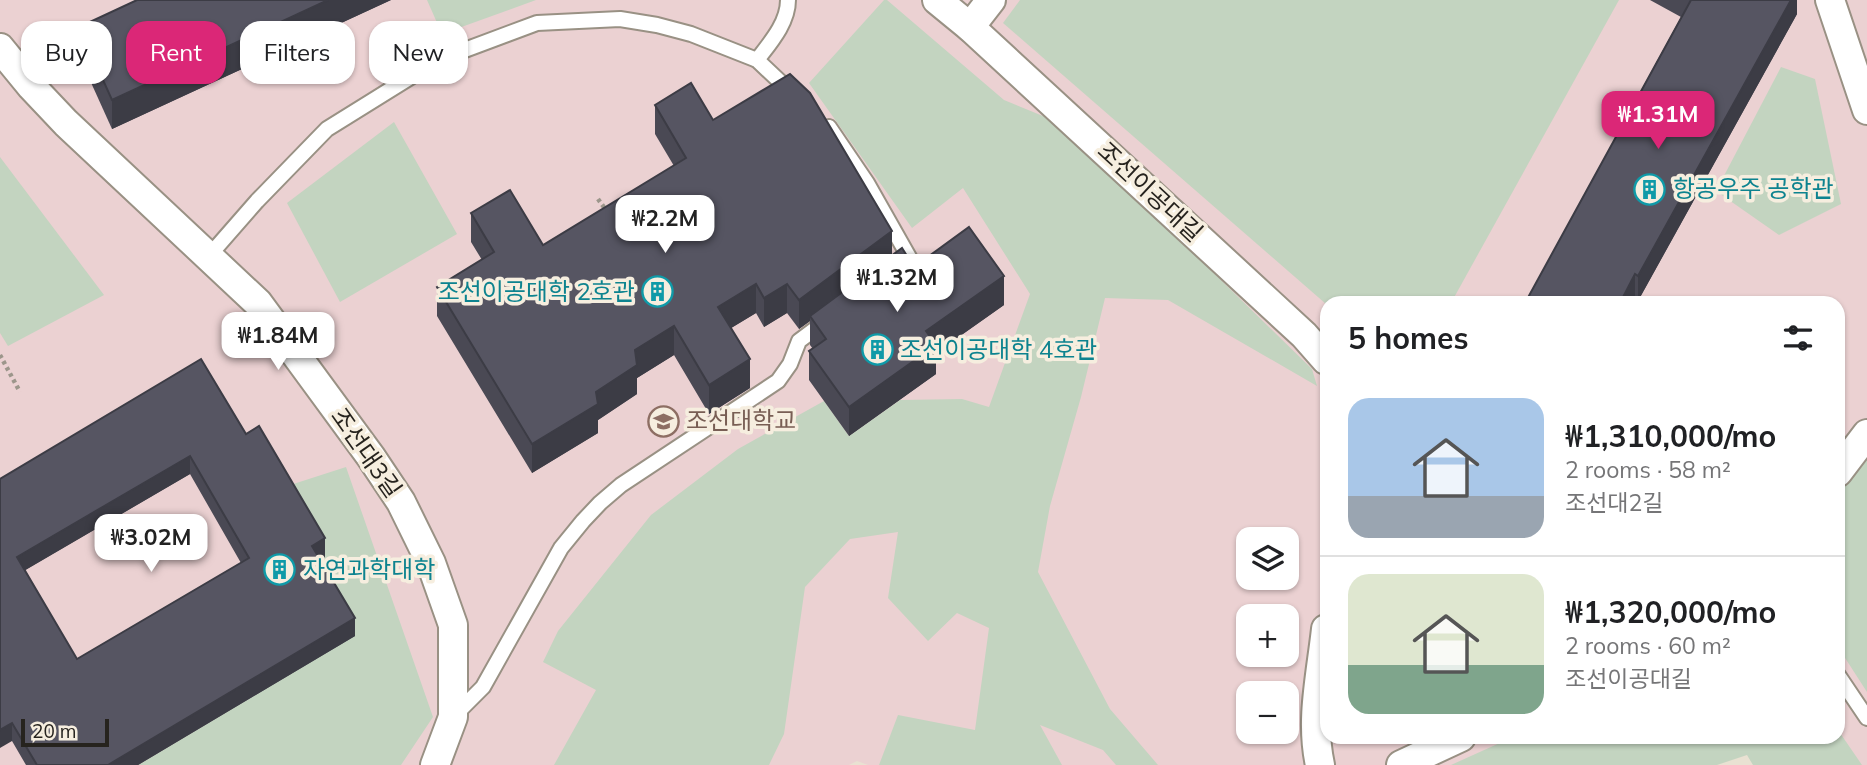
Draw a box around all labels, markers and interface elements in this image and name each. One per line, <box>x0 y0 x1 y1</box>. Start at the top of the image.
chip: Buy <box>21 21 112 84</box>
chip: Rent <box>126 21 226 84</box>
chip: Filters <box>240 21 355 84</box>
chip: New <box>369 21 468 84</box>
pin: ₩1.31M <box>1601 92 1715 151</box>
text: ₩1.31M <box>1618 99 1698 128</box>
street label: 조선이공대길 <box>1092 135 1209 247</box>
building icon: 항공우주 공학관 <box>1633 172 1667 206</box>
place label: 항공우주 공학관 <box>1673 173 1834 203</box>
pin: ₩2.2M <box>616 196 714 255</box>
text: ₩2.2M <box>631 203 699 232</box>
pin: ₩1.32M <box>840 254 954 314</box>
text: ₩1.32M <box>857 262 937 291</box>
building icon: 조선이공대학 2호관 <box>641 275 675 309</box>
place label: 조선이공대학 2호관 <box>438 276 635 306</box>
pin: ₩1.84M <box>221 312 335 372</box>
text: 5 homes <box>1348 319 1469 357</box>
icon: filters <box>1779 319 1817 357</box>
text: ₩1.84M <box>238 320 318 349</box>
building icon: 조선이공대학 4호관 <box>860 333 894 367</box>
place label: 조선이공대학 4호관 <box>900 334 1097 364</box>
street label: 조선대3길 <box>325 402 409 503</box>
school or university icon: 조선대학교 <box>646 404 680 438</box>
place label: 조선대학교 <box>686 405 796 435</box>
text: ₩1,310,000/mo <box>1565 417 1776 455</box>
icon: home <box>1404 426 1488 510</box>
text: 2 rooms · 58 m² <box>1565 455 1731 484</box>
text: 조선대2길 <box>1565 488 1663 517</box>
pin: ₩3.02M <box>94 514 208 574</box>
text: ₩3.02M <box>111 522 191 551</box>
map controls <box>1236 527 1299 744</box>
button: layers <box>1236 527 1299 590</box>
building icon: 자연과학대학 <box>263 553 297 587</box>
place label: 자연과학대학 <box>303 554 435 584</box>
text: ₩1,320,000/mo <box>1565 593 1776 631</box>
icon: home <box>1404 602 1488 686</box>
button: + <box>1236 604 1299 667</box>
text: 2 rooms · 60 m² <box>1565 631 1731 660</box>
text: 조선이공대길 <box>1565 664 1692 693</box>
button: − <box>1236 681 1299 744</box>
scale bar <box>21 716 108 748</box>
text: 20 m <box>32 719 76 743</box>

